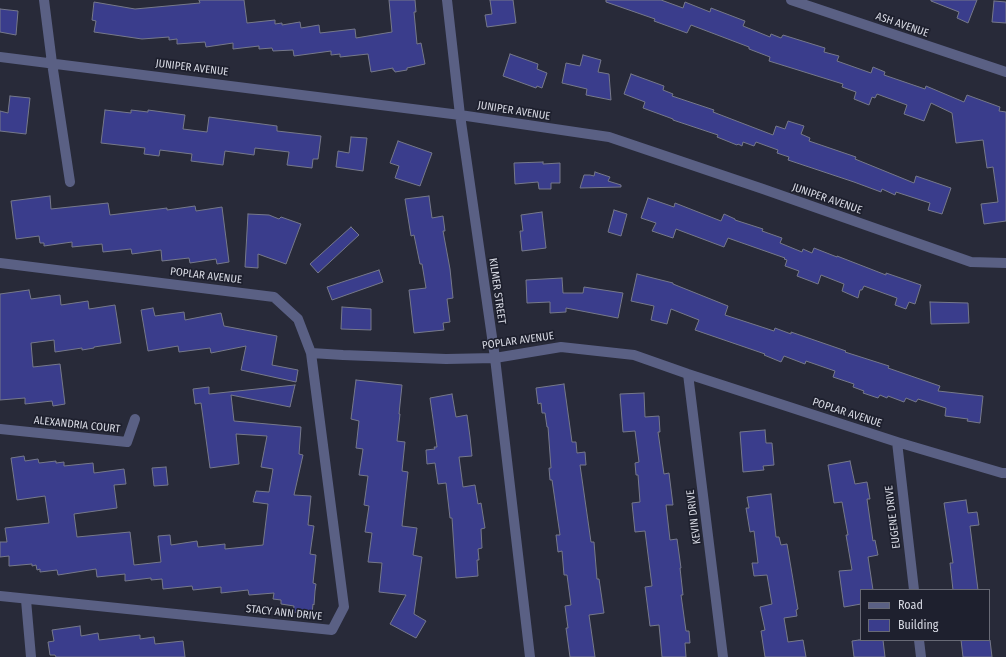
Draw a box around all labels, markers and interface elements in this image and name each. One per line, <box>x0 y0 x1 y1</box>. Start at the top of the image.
street label: ASH AVENUE <box>874 10 930 40</box>
street label: JUNIPER AVENUE <box>155 57 229 79</box>
street label: JUNIPER AVENUE <box>477 99 551 123</box>
street label: JUNIPER AVENUE <box>790 181 864 217</box>
street label: KILMER STREET <box>486 257 508 325</box>
street label: POPLAR AVENUE <box>169 265 243 287</box>
street label: POPLAR AVENUE <box>481 329 555 353</box>
street label: POPLAR AVENUE <box>811 396 883 430</box>
street label: ALEXANDRIA COURT <box>33 414 121 436</box>
street label: EUGENE DRIVE <box>883 485 903 549</box>
street label: KEVIN DRIVE <box>684 489 704 545</box>
legend <box>860 589 990 641</box>
text: Road <box>898 598 923 612</box>
street label: STACY ANN DRIVE <box>245 602 323 624</box>
text: Building <box>898 618 938 632</box>

